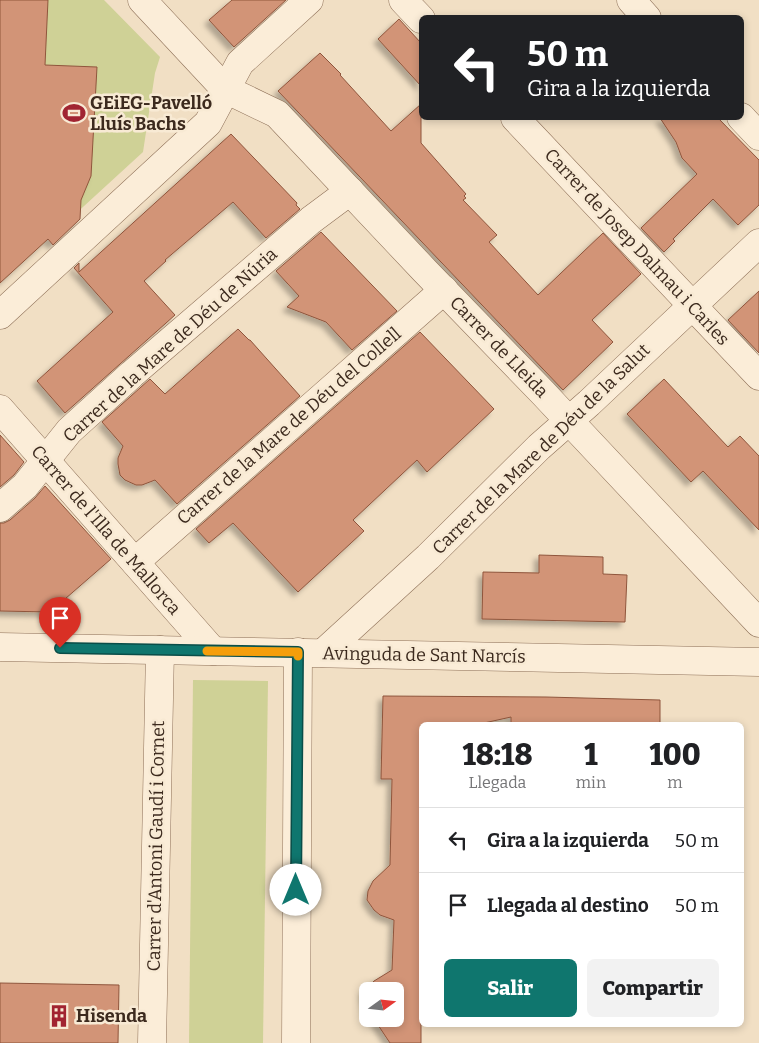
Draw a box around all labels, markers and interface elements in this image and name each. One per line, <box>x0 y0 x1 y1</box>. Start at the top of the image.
text: 50 m <box>527 33 608 75</box>
icon: left <box>444 35 509 100</box>
text: Gira a la izquierda <box>527 75 710 102</box>
place label: GEiEG-Pavelló Lluís Bachs <box>90 92 212 135</box>
sports icon: GEiEG-Pavelló Lluís Bachs <box>61 100 87 126</box>
street label: Carrer de Josep Dalmau i Carles <box>540 144 734 350</box>
street label: Carrer de la Mare de Déu de Núria <box>58 243 282 447</box>
street label: Carrer de Lleida <box>445 292 553 402</box>
street label: Carrer de la Mare de Déu del Collell <box>172 323 406 529</box>
street label: Carrer de la Mare de Déu de la Salut <box>428 339 655 559</box>
street label: Carrer de l'Illa de Mallorca <box>26 441 186 619</box>
pin <box>39 597 81 648</box>
icon: arrive <box>46 604 74 632</box>
street label: Avinguda de Sant Narcís <box>322 642 526 668</box>
street label: Carrer d'Antoni Gaudí i Cornet <box>143 720 169 972</box>
text: 18:18 <box>462 737 532 773</box>
text: 1 <box>584 737 598 773</box>
text: 100 <box>649 737 701 773</box>
text: Llegada <box>469 773 526 792</box>
text: min <box>576 773 606 792</box>
text: m <box>667 773 683 792</box>
icon: left <box>444 826 472 854</box>
text: Gira a la izquierda <box>487 829 649 852</box>
text: 50 m <box>675 829 719 852</box>
position arrow <box>269 863 321 915</box>
icon: arrive <box>444 891 472 919</box>
text: Llegada al destino <box>487 894 649 917</box>
text: 50 m <box>675 894 719 917</box>
button: Salir <box>444 959 577 1017</box>
button: Compartir <box>587 959 719 1017</box>
north arrow <box>359 982 404 1028</box>
map controls <box>359 982 404 1027</box>
building icon: Hisenda <box>46 1003 72 1029</box>
place label: Hisenda <box>76 1005 147 1027</box>

